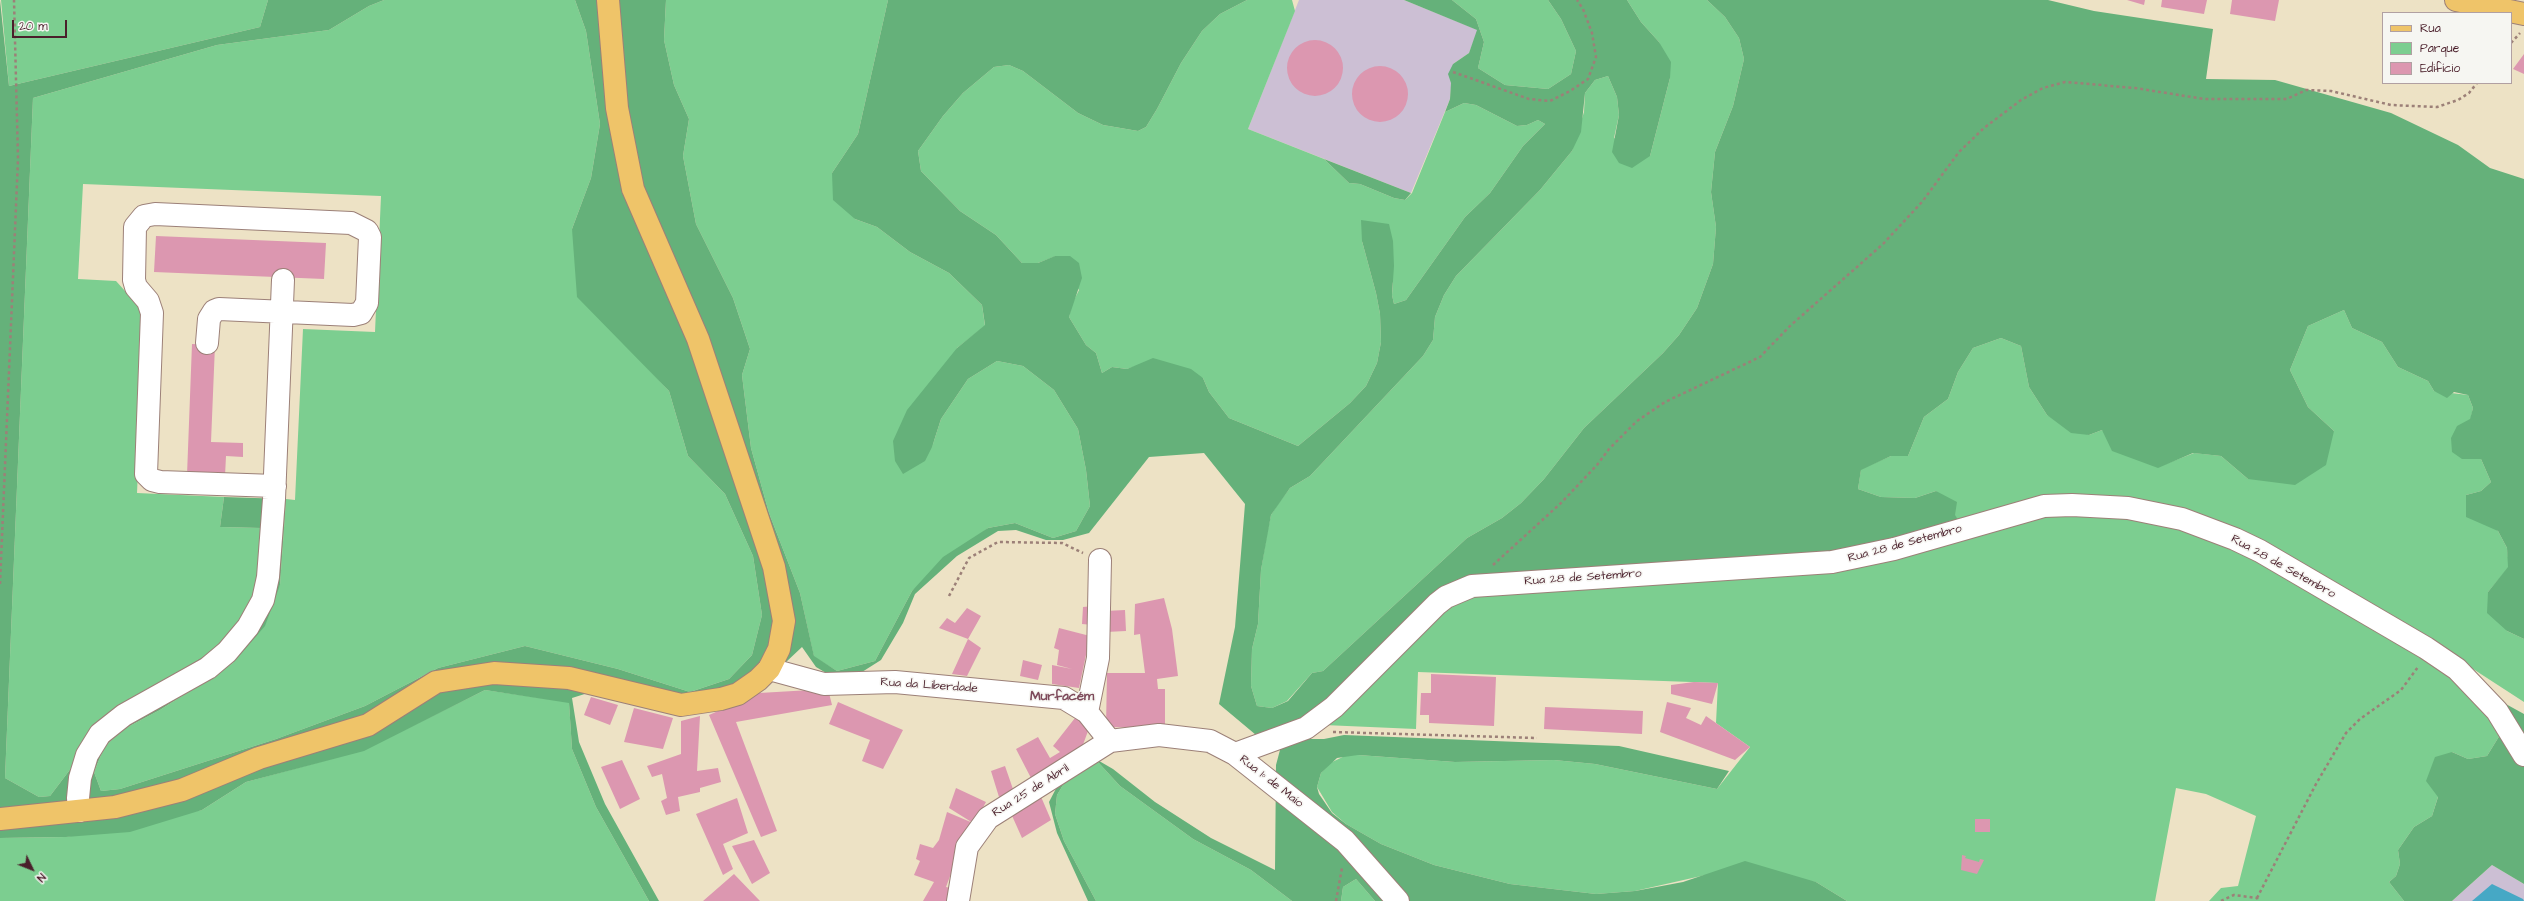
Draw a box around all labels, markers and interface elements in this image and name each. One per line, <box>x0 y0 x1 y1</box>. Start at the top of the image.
scale bar <box>14 12 69 38</box>
legend <box>2382 12 2512 84</box>
text: 20 m <box>19 18 48 35</box>
text: Rua <box>2420 20 2441 37</box>
text: Parque <box>2420 40 2459 57</box>
text: Edifício <box>2420 60 2460 77</box>
street label: Rua 28 de Setembro <box>1846 522 1964 566</box>
street label: Rua 28 de Setembro <box>2228 532 2338 602</box>
street label: Rua 28 de Setembro <box>1524 567 1642 589</box>
street label: Rua da Liberdade <box>880 675 978 697</box>
district label: Murfacém <box>1030 689 1094 705</box>
street label: Rua 1º de Maio <box>1236 753 1306 811</box>
street label: Rua 25 de Abril <box>990 762 1072 820</box>
north arrow <box>12 849 52 889</box>
text: N <box>33 870 49 885</box>

